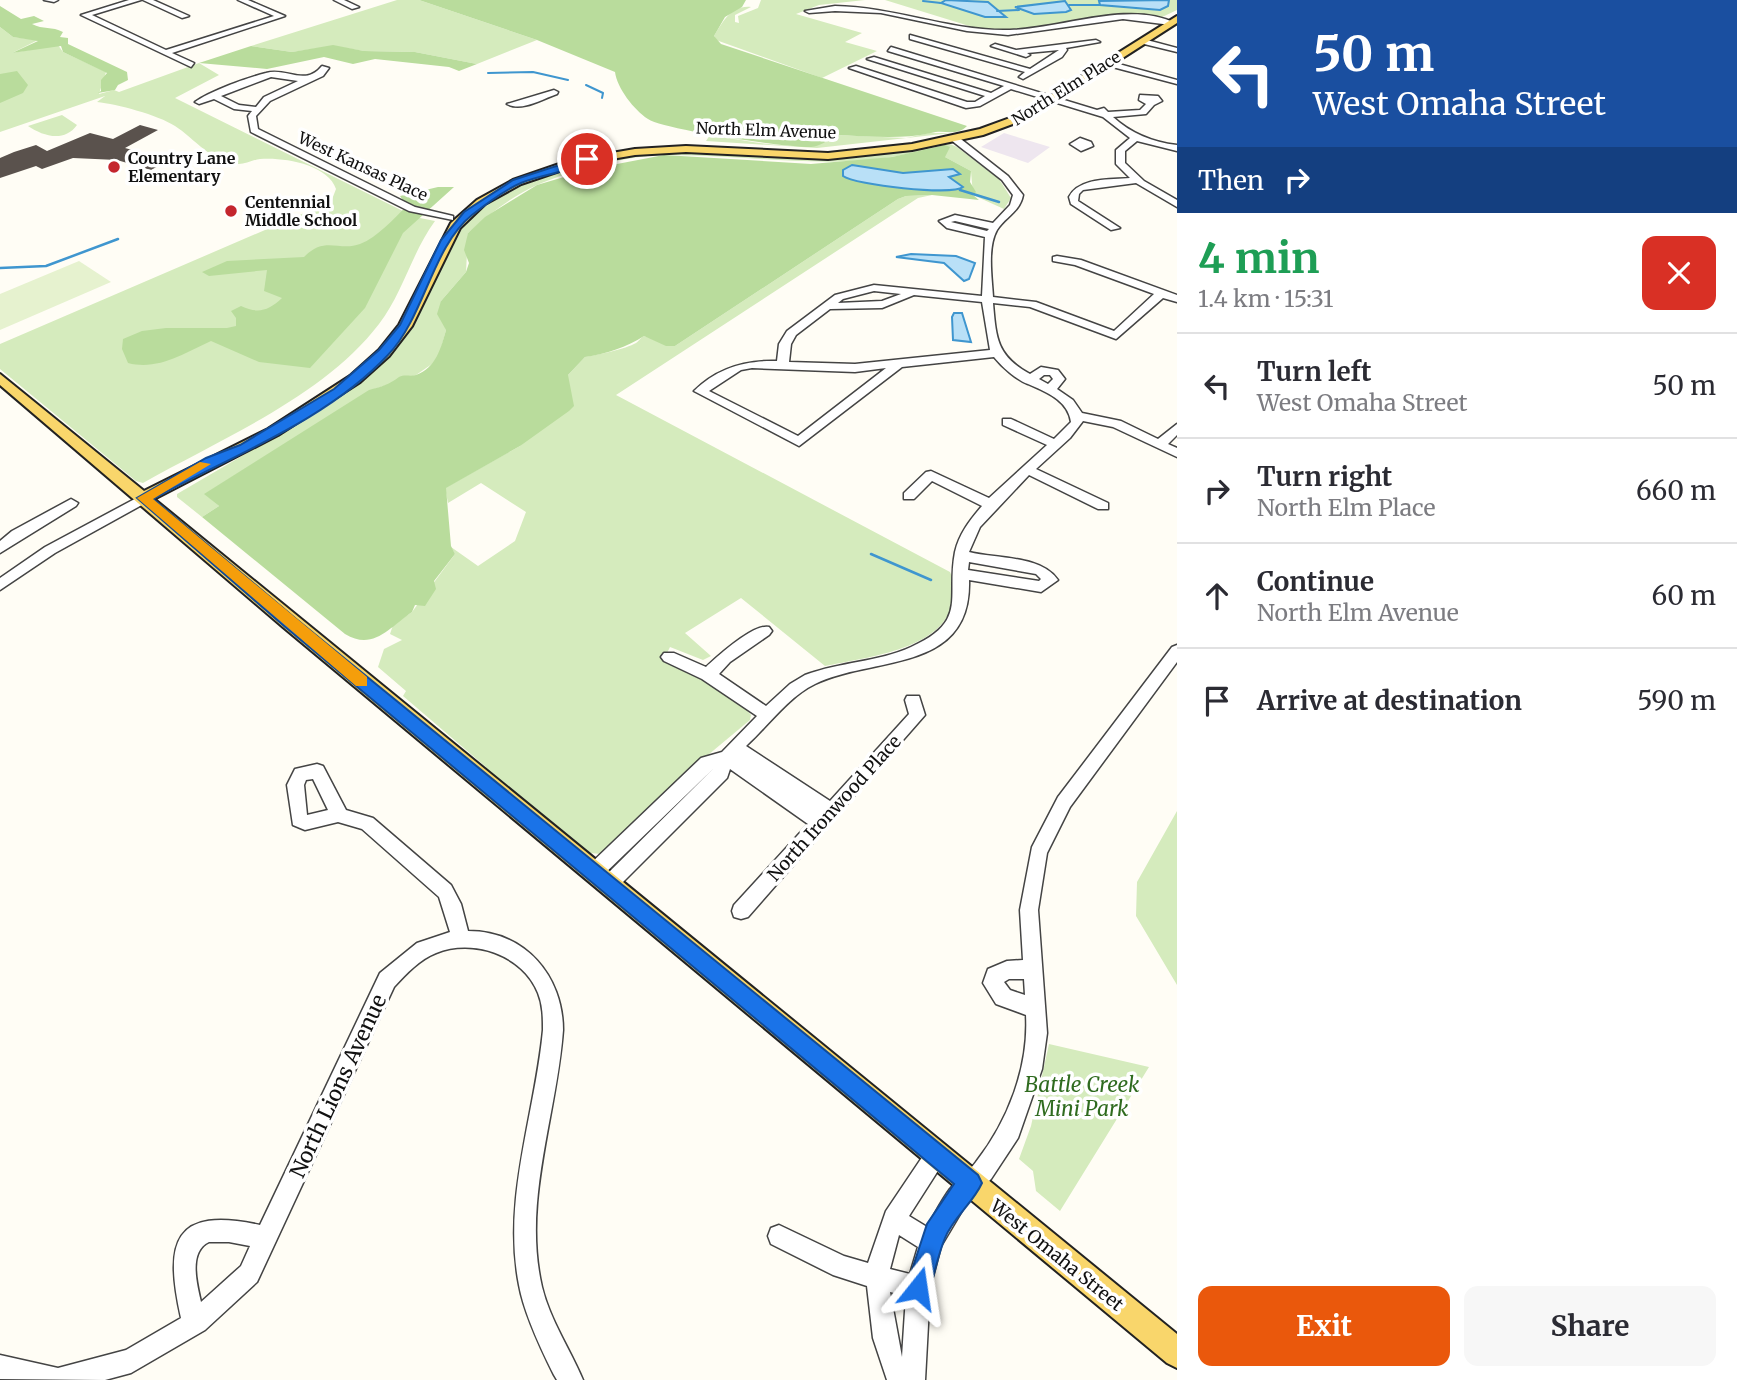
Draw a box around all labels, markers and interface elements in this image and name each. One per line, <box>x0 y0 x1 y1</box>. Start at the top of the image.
text: 50 m <box>1313 23 1434 84</box>
icon: left <box>1198 28 1289 119</box>
street label: North Elm Place <box>1008 47 1124 129</box>
text: West Omaha Street <box>1313 84 1606 124</box>
street label: North Elm Avenue <box>696 118 836 142</box>
street label: West Kansas Place <box>294 127 431 205</box>
pin <box>557 129 617 189</box>
icon: arrive <box>568 140 606 178</box>
place label: Country Lane Elementary <box>128 148 236 186</box>
marker: Country Lane Elementary <box>106 159 122 175</box>
icon: right <box>1278 161 1316 199</box>
text: Then <box>1198 164 1264 197</box>
place label: Centennial Middle School <box>245 192 357 230</box>
marker: Centennial Middle School <box>223 203 239 219</box>
text: 4 min <box>1198 232 1320 284</box>
button: close <box>1642 236 1716 310</box>
text: 1.4 km · 15:31 <box>1198 284 1333 313</box>
text: Turn left <box>1257 355 1371 388</box>
icon: left <box>1198 367 1236 405</box>
text: 50 m <box>1652 369 1716 402</box>
text: West Omaha Street <box>1257 388 1468 417</box>
text: Turn right <box>1257 460 1392 493</box>
icon: right <box>1198 472 1236 510</box>
text: 660 m <box>1636 474 1716 507</box>
text: North Elm Place <box>1257 493 1436 522</box>
text: Continue <box>1257 565 1374 598</box>
icon: ahead <box>1198 577 1236 615</box>
text: 60 m <box>1652 579 1716 612</box>
text: North Elm Avenue <box>1257 598 1459 627</box>
icon: arrive <box>1198 682 1236 720</box>
text: Arrive at destination <box>1257 684 1522 717</box>
text: 590 m <box>1637 684 1716 717</box>
street label: North Ironwood Place <box>762 730 906 886</box>
street label: North Lions Avenue <box>284 990 392 1182</box>
park label: Battle Creek Mini Park <box>1025 1071 1140 1122</box>
street label: West Omaha Street <box>985 1194 1128 1316</box>
position arrow <box>881 1251 955 1325</box>
button: Exit <box>1198 1286 1450 1366</box>
button: Share <box>1464 1286 1716 1366</box>

